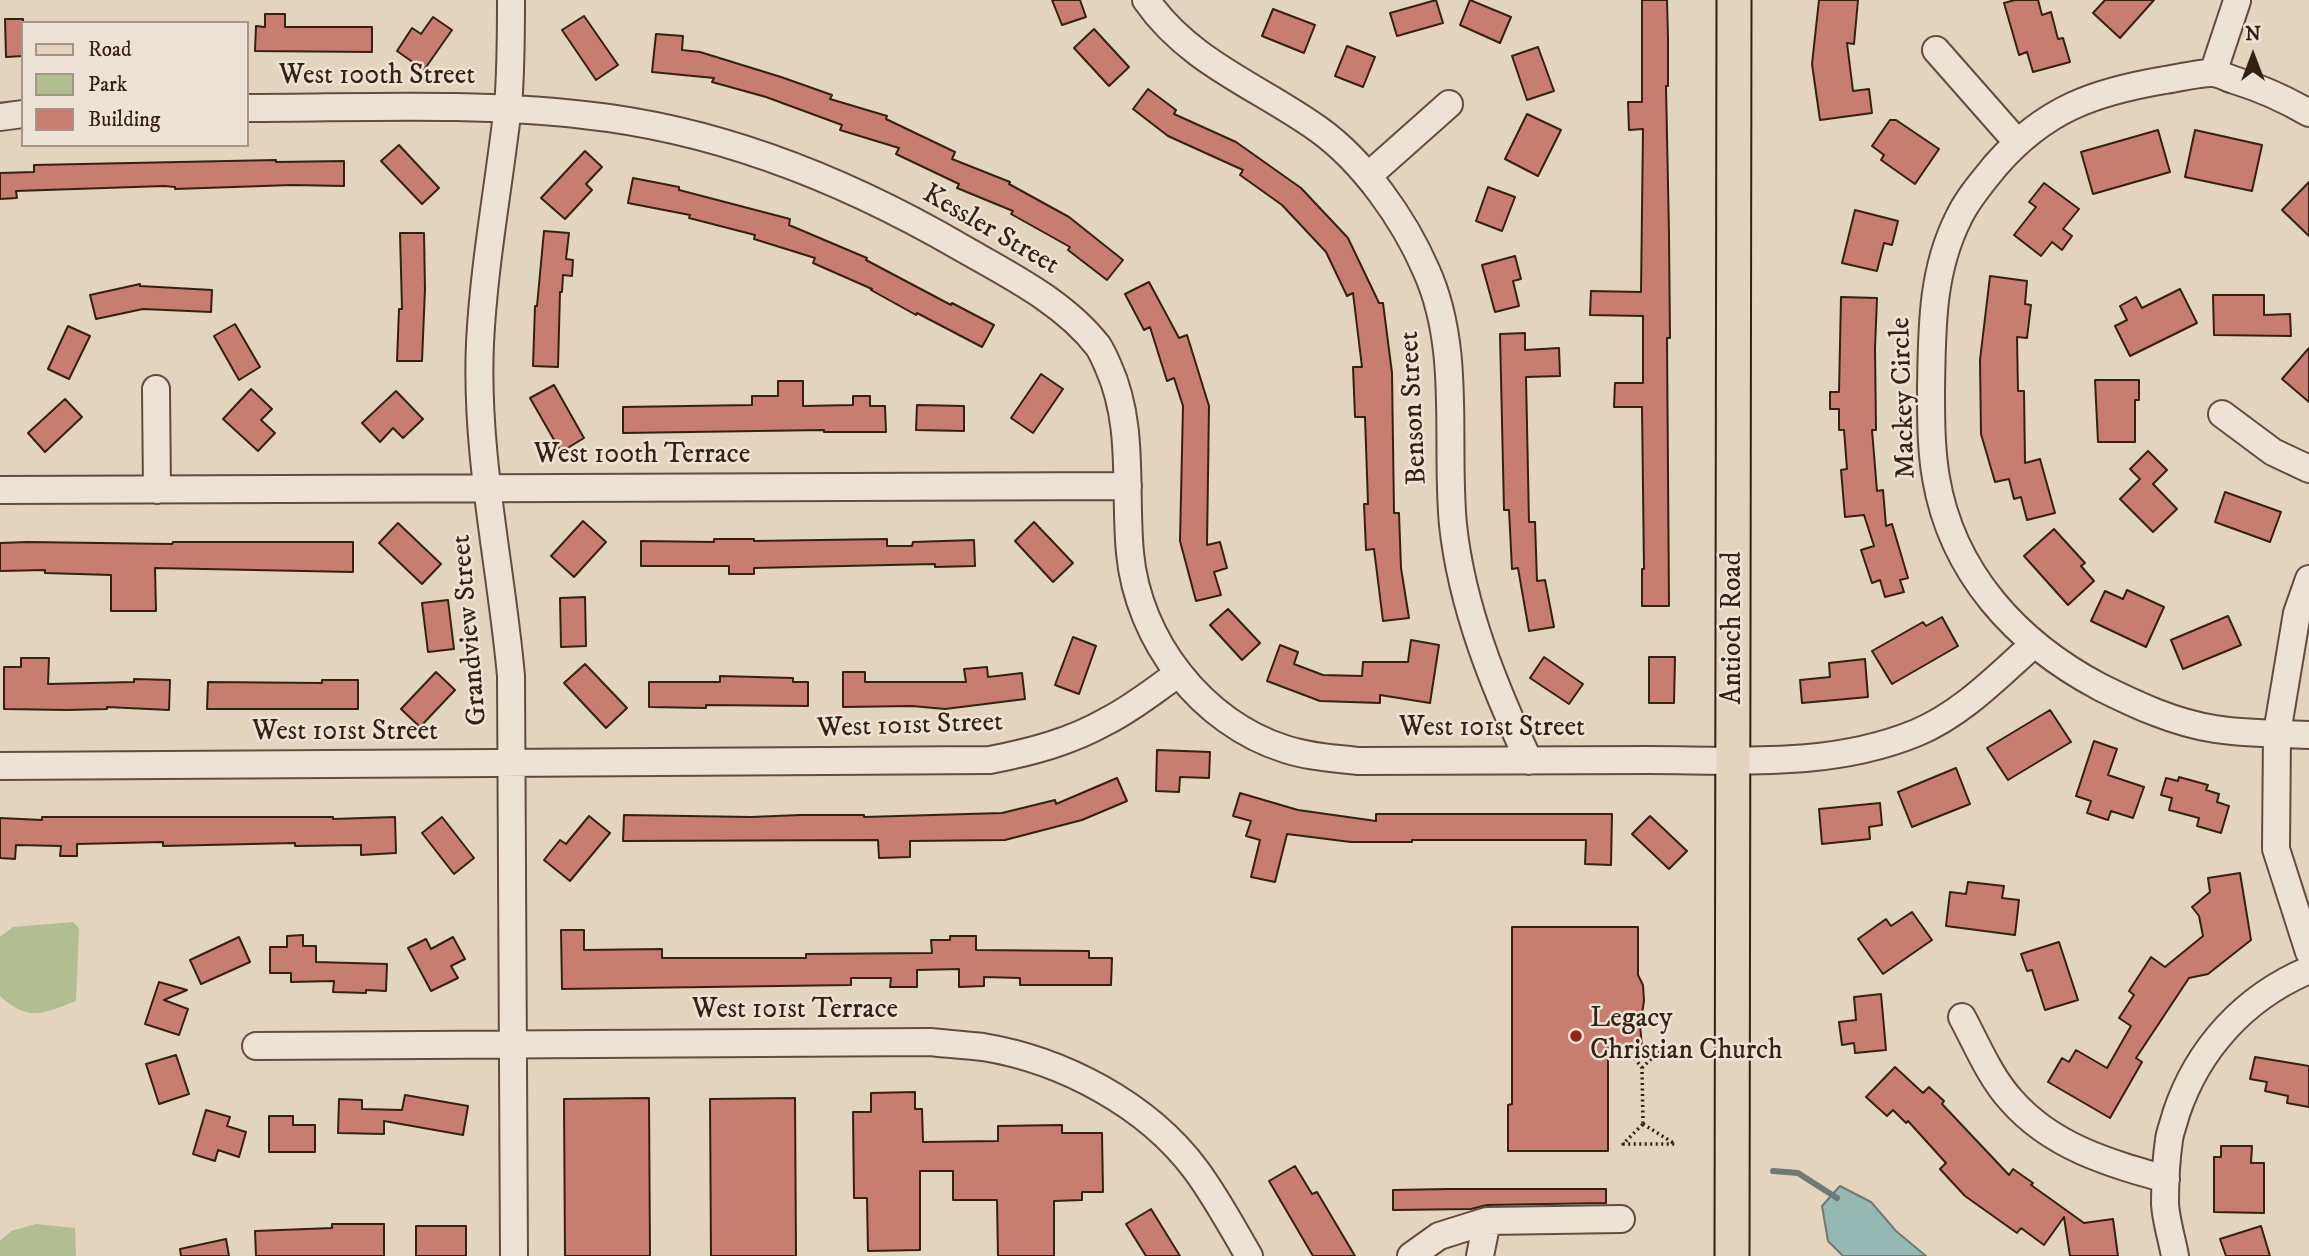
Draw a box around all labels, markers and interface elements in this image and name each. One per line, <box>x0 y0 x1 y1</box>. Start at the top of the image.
legend <box>21 21 248 147</box>
north arrow <box>2218 21 2288 91</box>
text: N <box>2245 23 2261 46</box>
text: Road <box>88 37 132 63</box>
street label: West 100th Street <box>279 60 475 94</box>
text: Park <box>88 72 127 98</box>
text: Building <box>88 107 160 133</box>
street label: Kessler Street <box>916 178 1064 284</box>
street label: Mackey Circle <box>1885 316 1925 480</box>
street label: Benson Street <box>1394 330 1436 486</box>
street label: West 100th Terrace <box>534 439 750 473</box>
street label: Grandview Street <box>446 533 496 727</box>
street label: Antioch Road <box>1717 552 1751 704</box>
street label: West 101st Street <box>816 707 1004 747</box>
street label: West 101st Street <box>1399 712 1585 746</box>
street label: West 101st Street <box>252 716 438 750</box>
street label: West 101st Terrace <box>692 994 898 1028</box>
place label: Legacy Christian Church <box>1590 1003 1783 1069</box>
marker: Legacy Christian Church <box>1568 1028 1584 1044</box>

